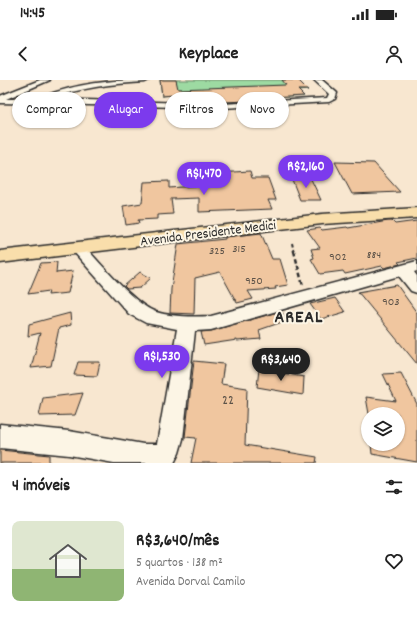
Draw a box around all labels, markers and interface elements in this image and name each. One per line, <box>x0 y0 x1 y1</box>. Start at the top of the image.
text: 14:45 <box>20 3 45 25</box>
text: Keyplace <box>179 42 238 67</box>
icon: back <box>12 43 34 65</box>
icon: person <box>383 43 405 65</box>
chip: Comprar <box>12 92 86 128</box>
chip: Alugar <box>94 92 157 128</box>
chip: Filtros <box>165 92 228 128</box>
chip: Novo <box>236 92 289 128</box>
pin: R$2,160 <box>269 155 343 189</box>
text: R$2,160 <box>287 158 325 177</box>
pin: R$1,470 <box>167 162 241 196</box>
text: R$1,470 <box>186 165 222 184</box>
street label: Avenida Presidente Medici <box>139 216 278 252</box>
house number: 315 <box>232 241 246 258</box>
house number: 325 <box>209 243 225 260</box>
house number: 884 <box>367 247 381 264</box>
house number: 902 <box>329 249 347 266</box>
house number: 950 <box>245 273 263 290</box>
house number: 903 <box>382 294 400 311</box>
district label: AREAL <box>275 306 323 331</box>
pin: R$1,530 <box>125 345 199 379</box>
text: R$1,530 <box>143 348 181 367</box>
pin: R$3,640 <box>244 348 318 382</box>
text: R$3,640 <box>261 351 301 370</box>
house number: 22 <box>222 391 234 411</box>
map controls <box>361 407 405 451</box>
button: layers <box>361 407 405 451</box>
text: 4 imóveis <box>12 475 70 499</box>
icon: filters <box>383 476 405 498</box>
text: R$3,640/mês <box>136 530 219 554</box>
icon: home <box>44 537 92 585</box>
icon: heart <box>383 550 405 572</box>
text: 5 quartos · 138 m² <box>136 554 223 573</box>
text: Avenida Dorval Camilo <box>136 573 245 592</box>

